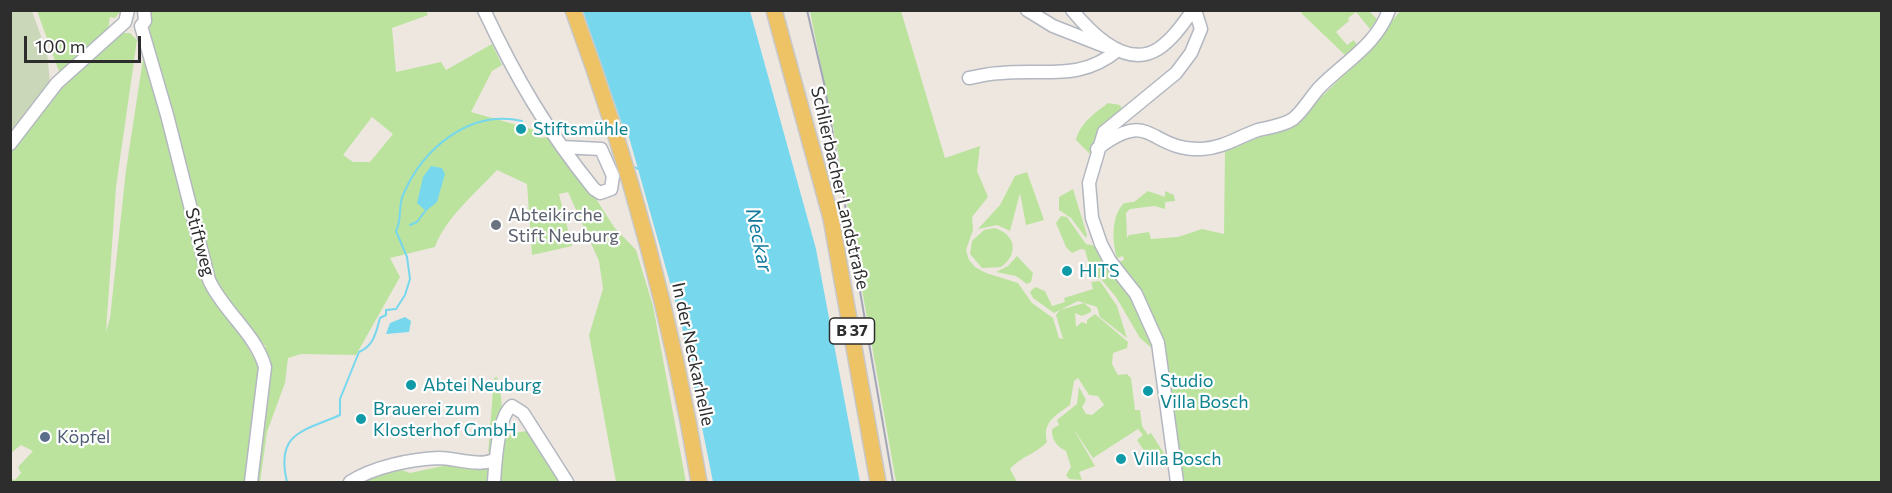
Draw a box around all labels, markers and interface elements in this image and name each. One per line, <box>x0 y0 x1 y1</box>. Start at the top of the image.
scale bar <box>27 24 144 62</box>
text: 100 m <box>35 35 85 57</box>
street label: Schlierbacher Landstraße <box>806 84 874 292</box>
place label: Stiftsmühle <box>533 118 628 140</box>
marker: Stiftsmühle <box>514 122 528 136</box>
place label: Abteikirche Stift Neuburg <box>508 204 619 246</box>
street label: Stiftweg <box>180 205 220 279</box>
water label: Neckar <box>741 206 777 274</box>
marker: Abteikirche Stift Neuburg <box>489 218 503 232</box>
place label: HITS <box>1079 260 1120 282</box>
marker: HITS <box>1060 264 1074 278</box>
street label: In der Neckarhelle <box>667 280 719 428</box>
road number: B 37 <box>830 318 874 344</box>
place label: Studio Villa Bosch <box>1160 370 1249 412</box>
place label: Abtei Neuburg <box>423 374 542 396</box>
marker: Abtei Neuburg <box>404 378 418 392</box>
marker: Studio Villa Bosch <box>1141 384 1155 398</box>
place label: Brauerei zum Klosterhof GmbH <box>373 398 517 440</box>
marker: Brauerei zum Klosterhof GmbH <box>354 412 368 426</box>
place label: Köpfel <box>57 426 110 448</box>
marker: Köpfel <box>38 430 52 444</box>
place label: Villa Bosch <box>1133 448 1222 470</box>
marker: Villa Bosch <box>1114 452 1128 466</box>

